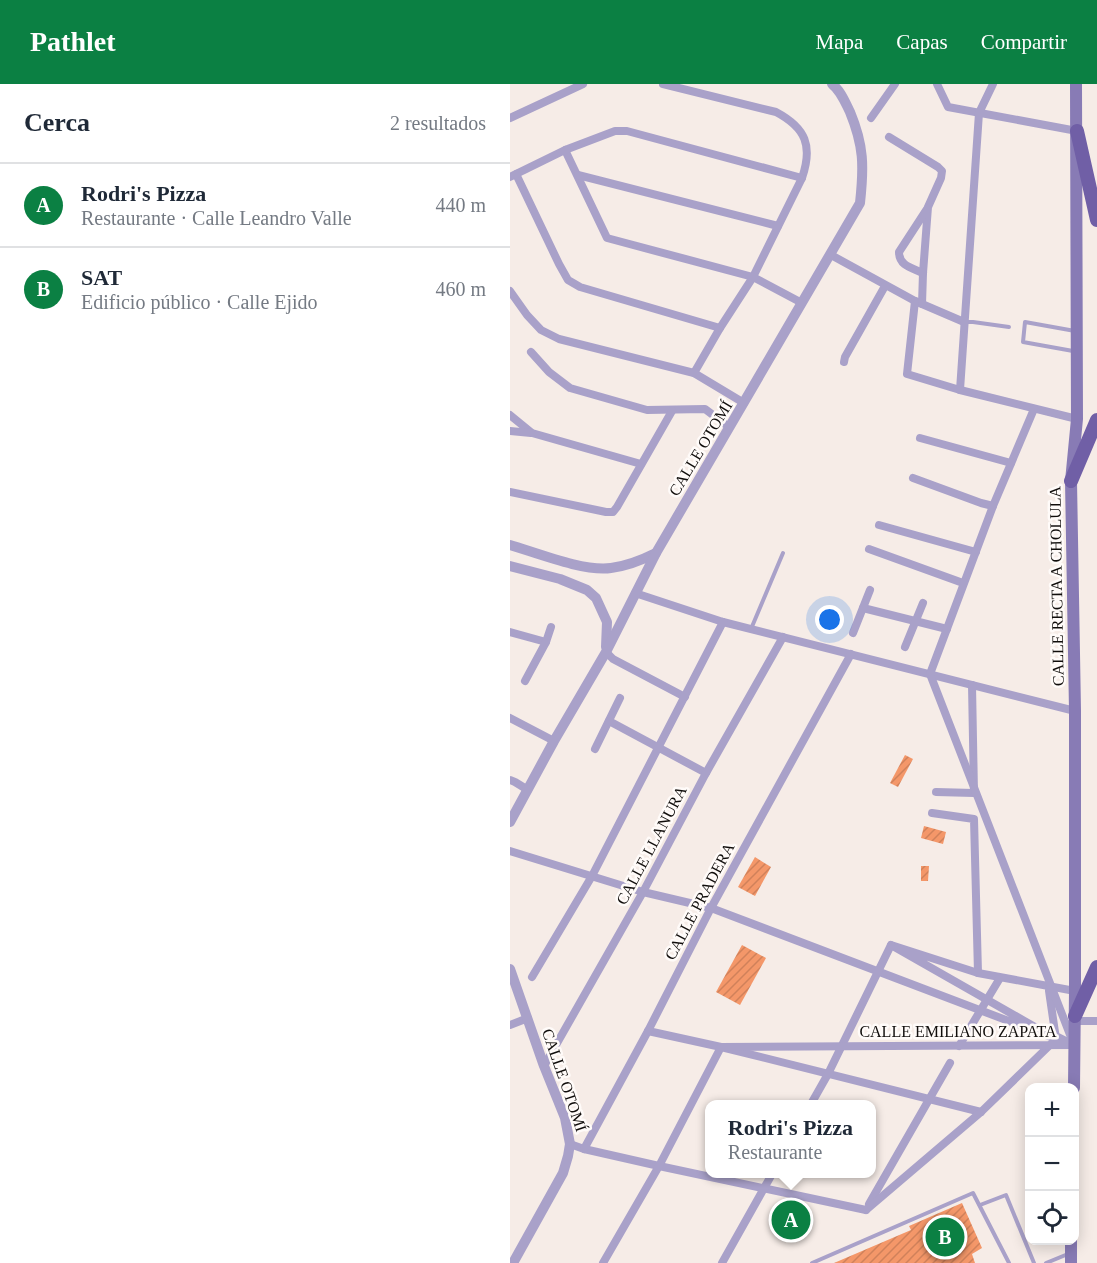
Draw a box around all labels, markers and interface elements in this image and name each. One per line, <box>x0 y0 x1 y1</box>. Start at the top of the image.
text: Pathlet <box>30 26 116 57</box>
text: Mapa <box>816 30 863 54</box>
text: Capas <box>896 30 948 54</box>
text: Compartir <box>981 30 1067 54</box>
text: Cerca <box>24 108 90 137</box>
text: 2 resultados <box>390 112 486 134</box>
text: Rodri's Pizza <box>81 181 206 206</box>
text: A <box>36 194 51 216</box>
text: 440 m <box>435 194 486 216</box>
text: Restaurante · Calle Leandro Valle <box>81 207 352 229</box>
text: SAT <box>81 265 122 290</box>
text: B <box>37 278 50 300</box>
text: 460 m <box>435 278 486 300</box>
text: Edificio público · Calle Ejido <box>81 291 318 313</box>
street label: CALLE OTOMÍ <box>665 397 735 499</box>
street label: CALLE RECTA A CHOLULA <box>1046 485 1067 686</box>
your location <box>815 605 844 634</box>
street label: CALLE LLANURA <box>613 783 690 907</box>
street label: CALLE PRADERA <box>661 839 738 963</box>
street label: CALLE EMILIANO ZAPATA <box>859 1023 1057 1040</box>
street label: CALLE OTOMÍ <box>539 1026 591 1134</box>
map controls <box>1025 1083 1079 1245</box>
button: + <box>1025 1083 1079 1137</box>
popup <box>705 1100 876 1178</box>
text: Rodri's Pizza <box>728 1115 853 1140</box>
button: − <box>1025 1137 1079 1191</box>
text: Restaurante <box>728 1141 822 1163</box>
button: locate <box>1025 1191 1079 1245</box>
pin: A <box>772 1198 810 1242</box>
pin: B <box>926 1214 964 1260</box>

